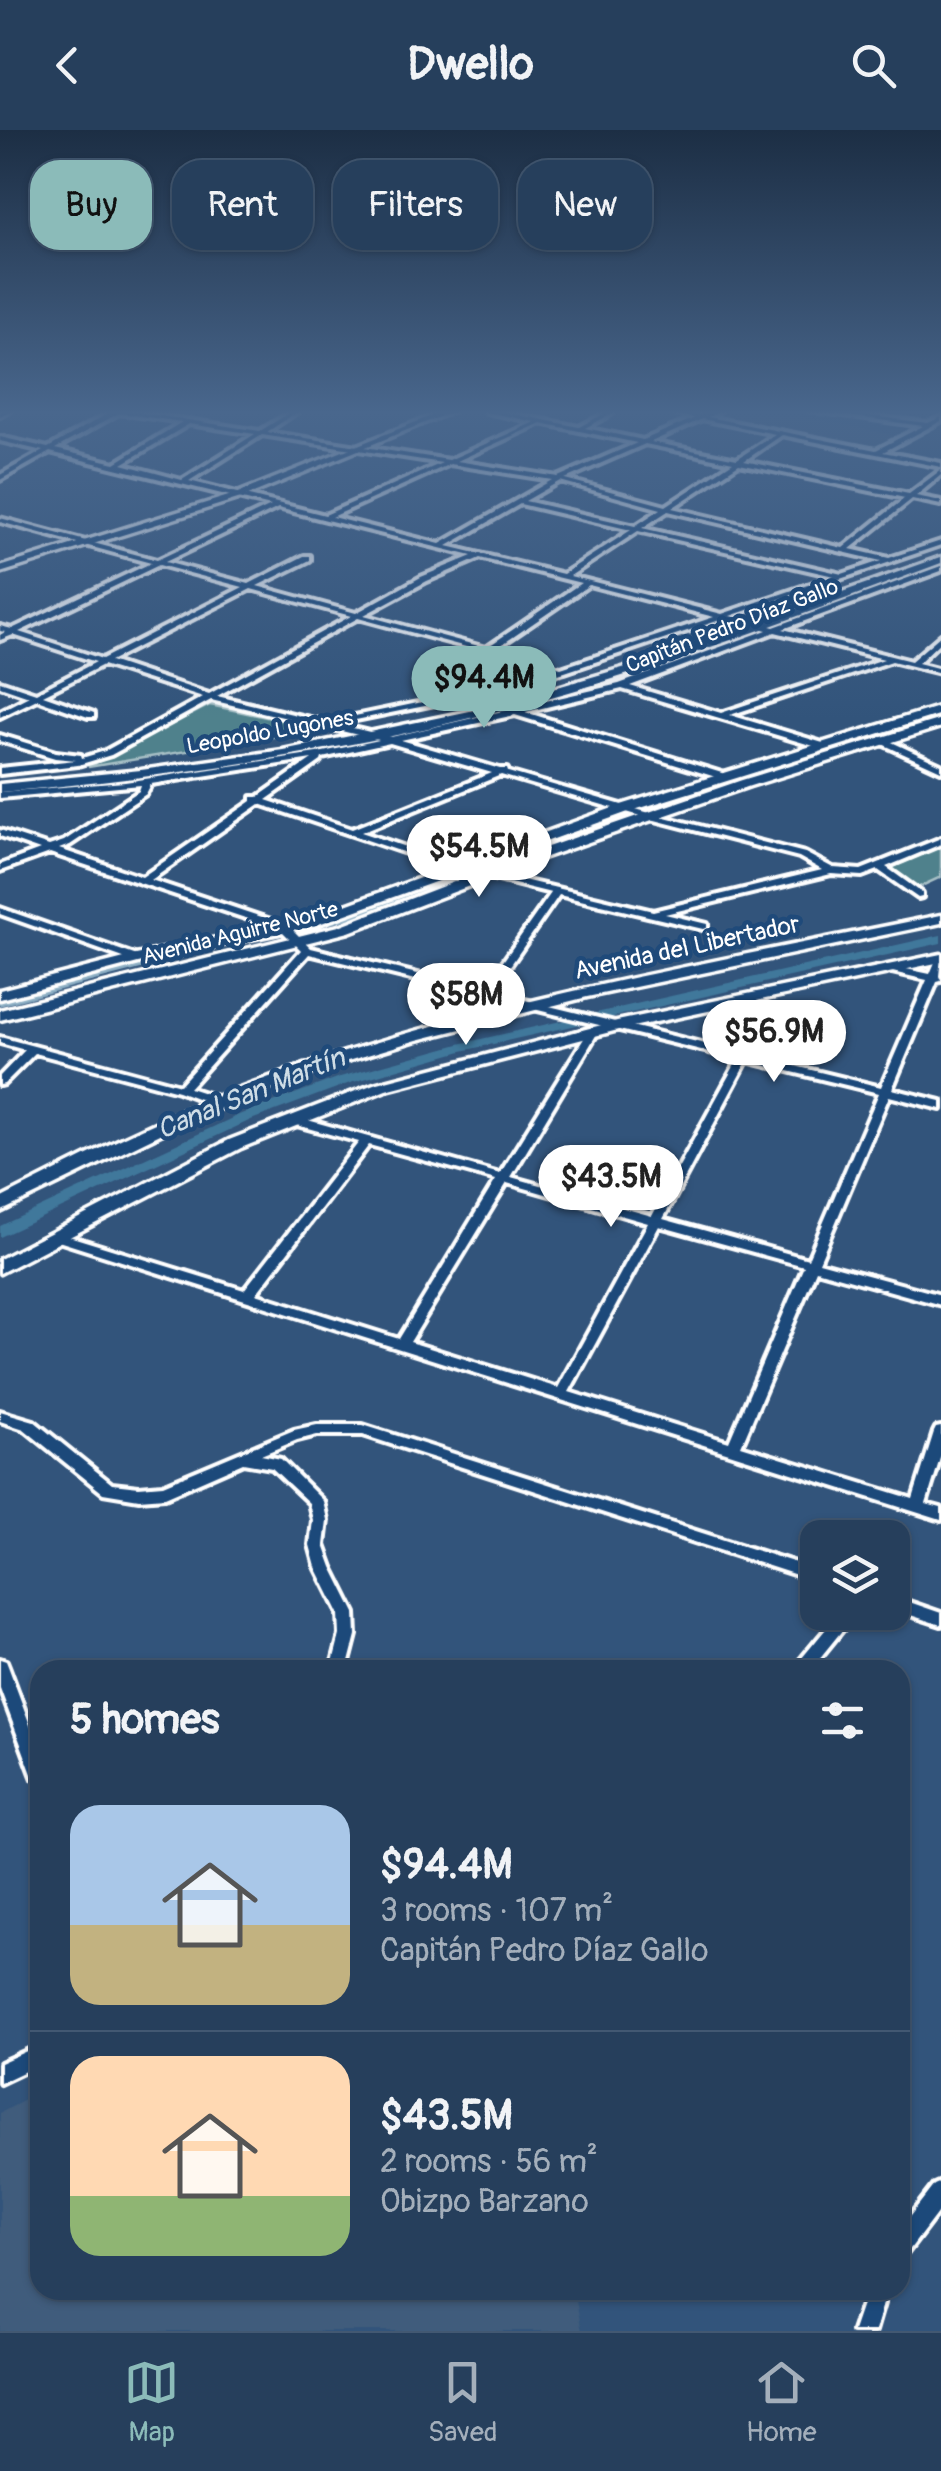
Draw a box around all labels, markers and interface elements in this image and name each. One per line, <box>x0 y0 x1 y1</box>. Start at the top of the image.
text: Dwello <box>407 37 534 93</box>
icon: back <box>40 38 95 93</box>
icon: search <box>846 38 901 93</box>
chip: Buy <box>30 160 152 250</box>
chip: Rent <box>172 160 313 250</box>
chip: Filters <box>333 160 498 250</box>
chip: New <box>518 160 652 250</box>
street label: Capitán Pedro Díaz Gallo <box>622 572 843 680</box>
pin: $94.4M <box>403 646 565 731</box>
text: $94.4M <box>434 658 535 698</box>
street label: Leopoldo Lugones <box>184 704 356 760</box>
pin: $54.5M <box>398 815 560 900</box>
text: $54.5M <box>429 827 529 867</box>
street label: Avenida Aguirre Norte <box>139 895 341 971</box>
street label: Avenida del Libertador <box>571 909 803 987</box>
pin: $58M <box>407 963 525 1048</box>
text: $58M <box>429 975 503 1015</box>
pin: $56.9M <box>693 1000 855 1085</box>
text: $56.9M <box>724 1012 824 1052</box>
water label: Canal San Martín <box>152 1040 351 1148</box>
pin: $43.5M <box>530 1145 692 1230</box>
text: $43.5M <box>560 1157 662 1197</box>
map controls <box>800 1520 910 1630</box>
button: layers <box>800 1520 910 1630</box>
icon: filters <box>815 1693 870 1748</box>
text: 5 homes <box>70 1694 220 1746</box>
text: $94.4M <box>380 1839 513 1891</box>
icon: home <box>150 1845 270 1965</box>
text: 3 rooms · 107 m² <box>380 1891 613 1931</box>
text: Capitán Pedro Díaz Gallo <box>380 1931 708 1971</box>
text: $43.5M <box>380 2090 513 2142</box>
icon: home <box>150 2096 270 2216</box>
text: 2 rooms · 56 m² <box>380 2142 598 2182</box>
text: Obizpo Barzano <box>380 2182 589 2222</box>
tab: Map <box>124 2355 179 2450</box>
tab: Saved <box>428 2355 497 2450</box>
tab: Home <box>746 2355 817 2450</box>

